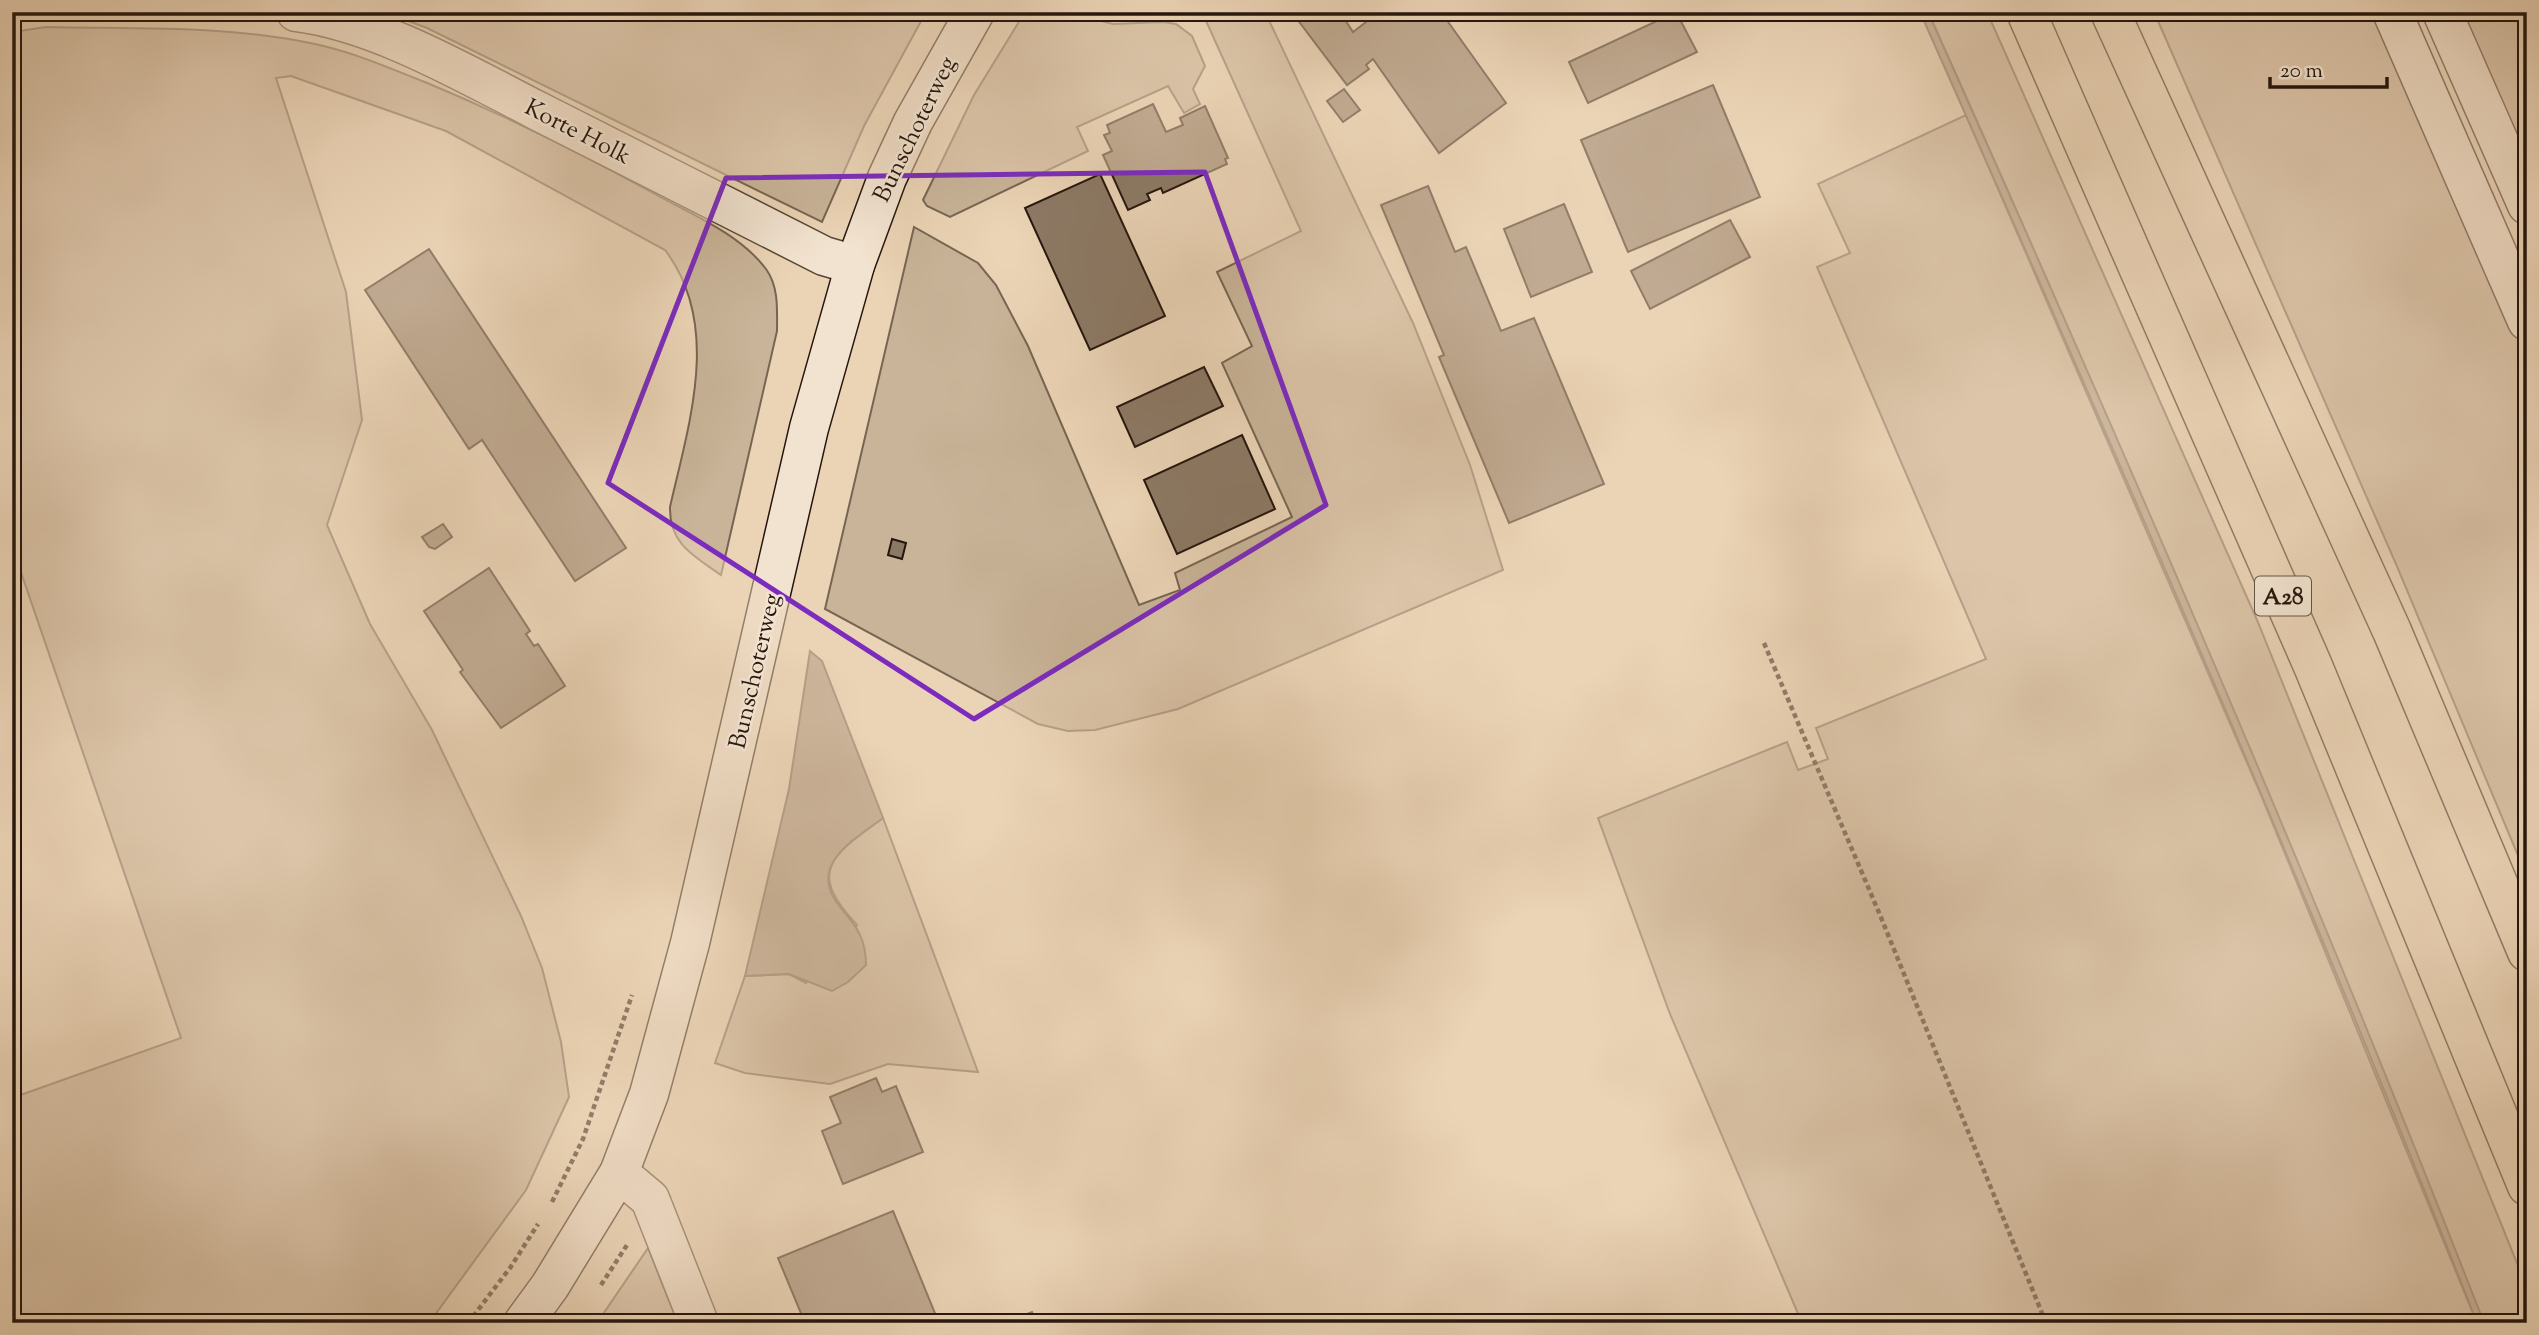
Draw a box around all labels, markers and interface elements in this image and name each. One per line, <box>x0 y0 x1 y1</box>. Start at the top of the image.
scale bar <box>2270 46 2387 90</box>
street label: Bunschoterweg <box>866 51 966 209</box>
text: 20 m <box>2280 57 2323 87</box>
street label: Korte Holk <box>518 92 636 174</box>
road number: A28 <box>2255 576 2311 616</box>
street label: Bunschoterweg <box>722 590 790 753</box>

